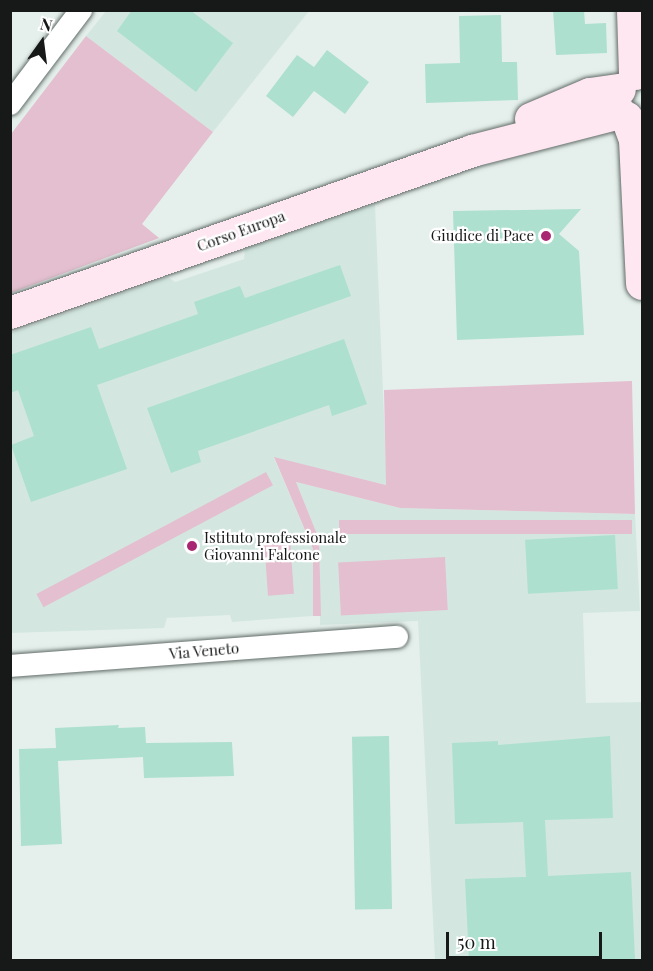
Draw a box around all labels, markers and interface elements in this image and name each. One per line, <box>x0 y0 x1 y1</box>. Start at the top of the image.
north arrow <box>12 12 72 72</box>
text: N <box>38 12 55 36</box>
street label: Corso Europa <box>194 207 288 255</box>
place label: Giudice di Pace <box>431 227 534 245</box>
marker: Giudice di Pace <box>539 229 553 243</box>
place label: Istituto professionale Giovanni Falcone <box>204 528 347 563</box>
marker: Istituto professionale Giovanni Falcone <box>185 539 199 553</box>
street label: Via Veneto <box>168 639 240 663</box>
scale bar <box>449 920 605 958</box>
text: 50 m <box>457 930 496 954</box>

